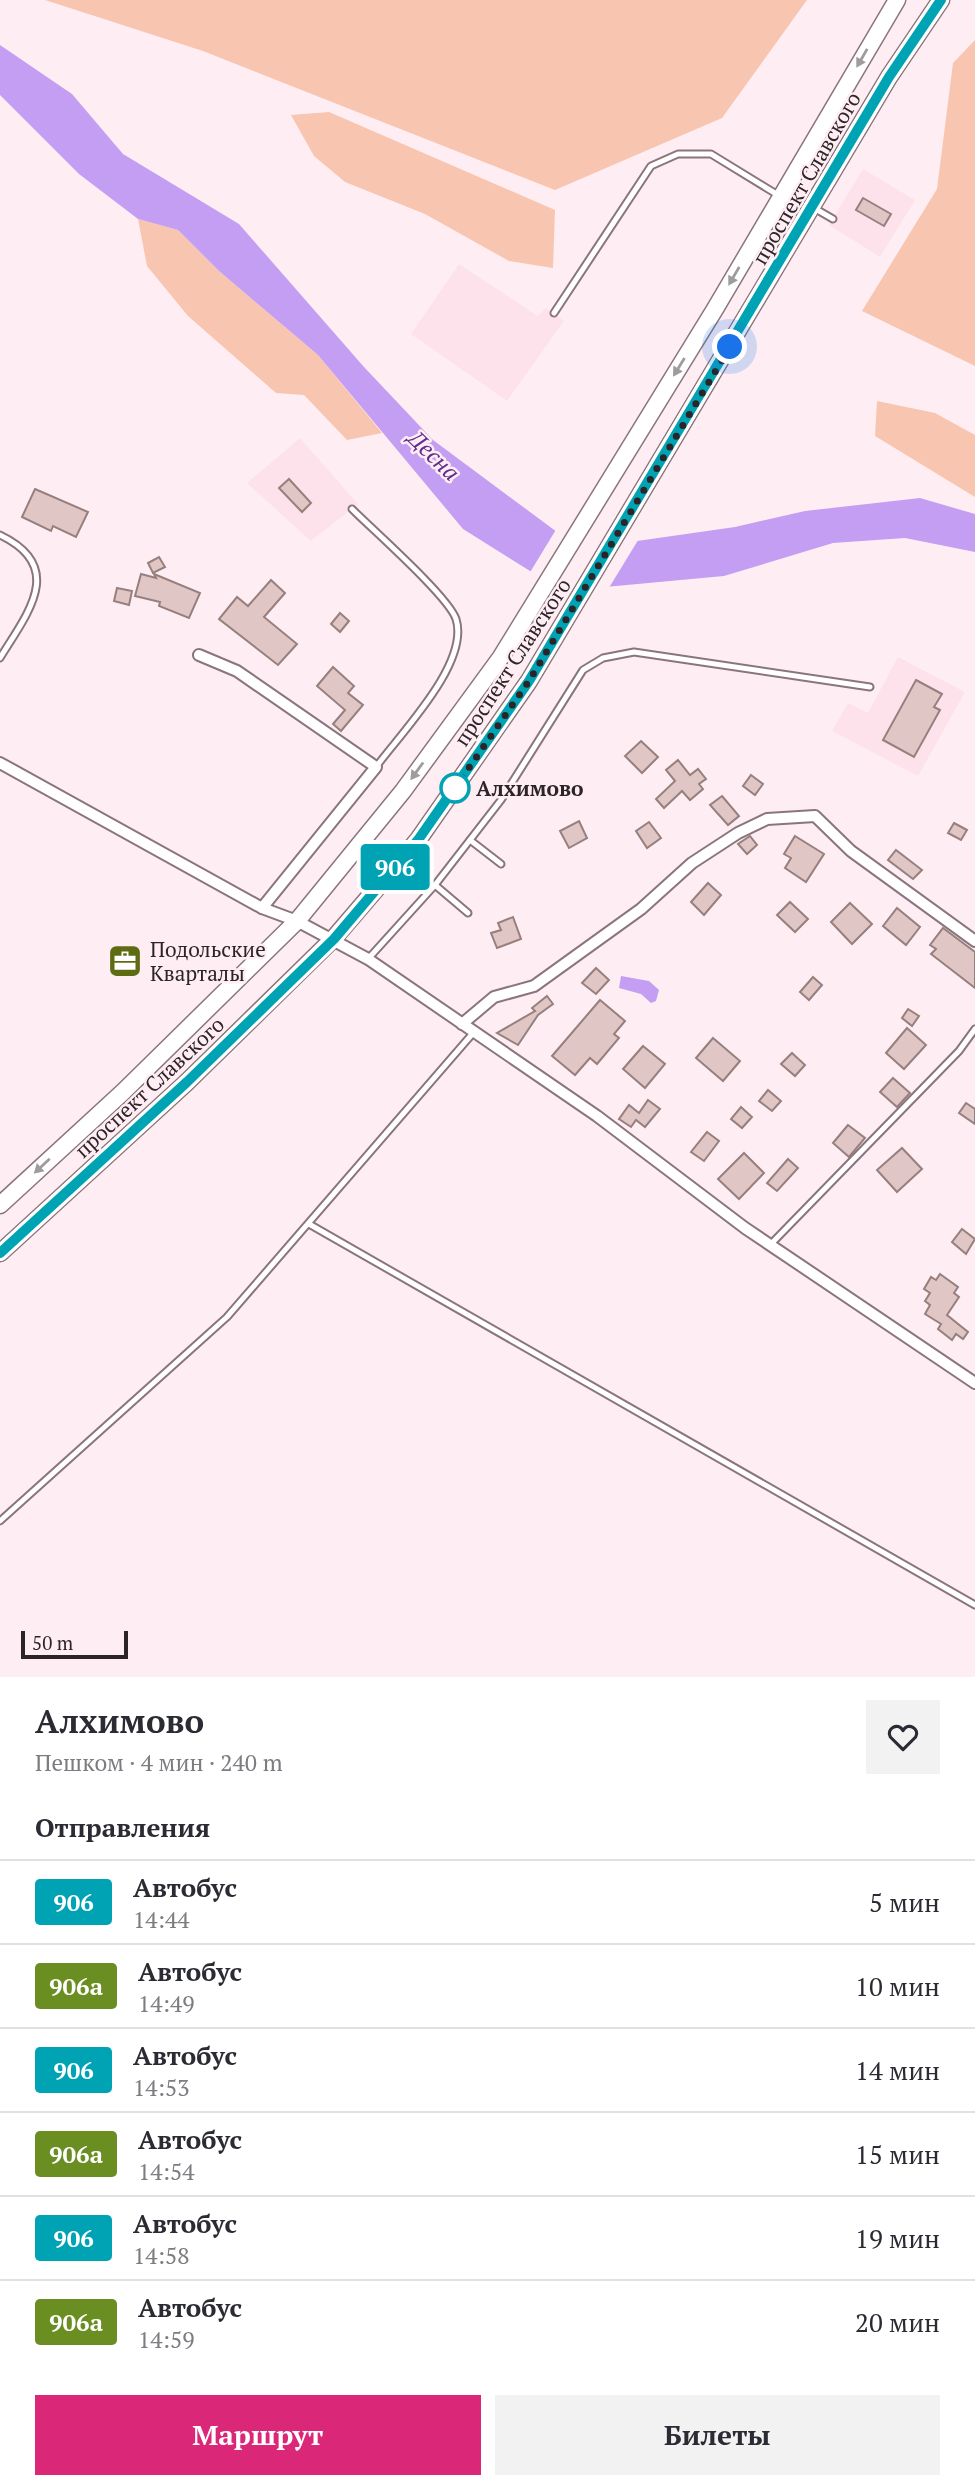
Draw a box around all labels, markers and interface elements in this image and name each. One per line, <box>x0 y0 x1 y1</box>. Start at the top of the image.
one-way arrow <box>856 49 868 68</box>
street label: проспект Славского <box>745 87 867 269</box>
one-way arrow <box>728 266 740 285</box>
your location <box>712 329 747 364</box>
one-way arrow <box>672 358 685 377</box>
water label: Десна <box>400 421 467 487</box>
street label: проспект Славского <box>447 573 577 751</box>
one-way arrow <box>410 762 424 780</box>
marker: Алхимово <box>440 773 470 803</box>
place label: Алхимово <box>476 774 584 802</box>
line badge: 906 <box>355 844 435 890</box>
text: 906 <box>375 851 415 883</box>
place label: Подольские Кварталы <box>150 935 266 987</box>
office icon: Подольские Кварталы <box>106 942 144 980</box>
street label: проспект Славского <box>68 1010 230 1164</box>
one-way arrow <box>34 1158 51 1174</box>
scale bar <box>21 1628 128 1660</box>
text: 50 m <box>32 1630 73 1655</box>
text: Алхимово <box>35 1699 204 1742</box>
button: heart <box>866 1700 940 1774</box>
text: Пешком · 4 мин · 240 m <box>35 1747 282 1778</box>
text: Отправления <box>35 1810 210 1844</box>
text: Автобус <box>133 1870 237 1904</box>
text: 5 мин <box>869 1885 940 1919</box>
text: 906 <box>53 1886 94 1918</box>
text: 14:44 <box>133 1904 190 1935</box>
text: Автобус <box>138 1954 242 1988</box>
text: 10 мин <box>855 1969 940 2003</box>
text: 906а <box>49 1970 103 2002</box>
text: 14:49 <box>138 1988 195 2019</box>
text: Автобус <box>133 2038 237 2072</box>
text: 14 мин <box>855 2053 940 2087</box>
text: 906 <box>53 2054 94 2086</box>
text: 14:53 <box>133 2072 190 2103</box>
text: Автобус <box>138 2122 242 2156</box>
text: 15 мин <box>855 2137 940 2171</box>
text: 906а <box>49 2138 103 2170</box>
text: 14:54 <box>138 2156 195 2187</box>
text: Автобус <box>133 2206 237 2240</box>
text: 19 мин <box>855 2221 940 2255</box>
text: 906 <box>53 2222 94 2254</box>
text: 14:58 <box>133 2240 190 2271</box>
text: Автобус <box>138 2290 242 2324</box>
text: 20 мин <box>855 2305 940 2339</box>
text: 906а <box>49 2306 103 2338</box>
text: 14:59 <box>138 2324 195 2355</box>
button: Маршрут <box>35 2395 481 2475</box>
button: Билеты <box>495 2395 940 2475</box>

